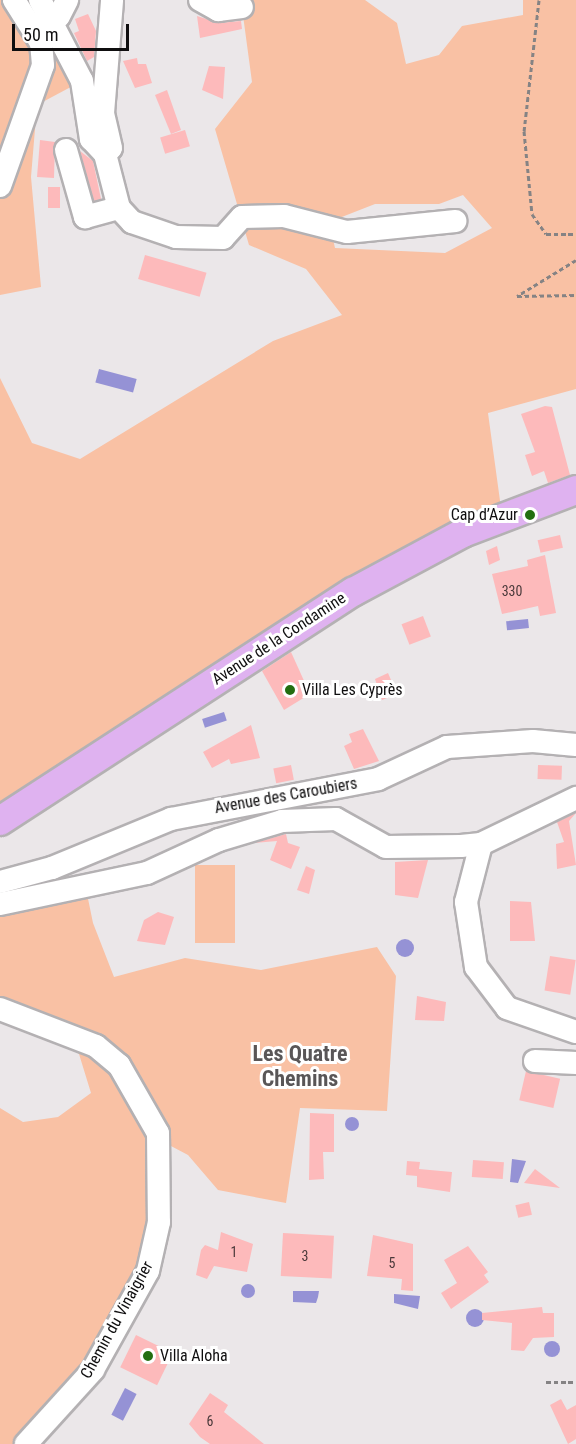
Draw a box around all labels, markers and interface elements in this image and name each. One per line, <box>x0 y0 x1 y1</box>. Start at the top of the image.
scale bar <box>15 12 132 50</box>
text: 50 m <box>23 24 58 45</box>
place label: Cap d’Azur <box>451 505 518 525</box>
marker: Cap d’Azur <box>523 508 537 522</box>
house number: 330 <box>502 583 522 599</box>
street label: Avenue de la Condamine <box>209 589 349 689</box>
place label: Villa Les Cyprès <box>302 680 403 700</box>
marker: Villa Les Cyprès <box>283 683 297 697</box>
street label: Avenue des Caroubiers <box>213 774 359 818</box>
district label: Les Quatre Chemins <box>253 1040 347 1092</box>
house number: 1 <box>231 1244 237 1260</box>
house number: 3 <box>302 1248 308 1264</box>
house number: 5 <box>389 1255 395 1271</box>
street label: Chemin du Vinaigrier <box>77 1258 157 1382</box>
place label: Villa Aloha <box>160 1346 228 1366</box>
marker: Villa Aloha <box>141 1349 155 1363</box>
house number: 6 <box>207 1413 213 1429</box>

